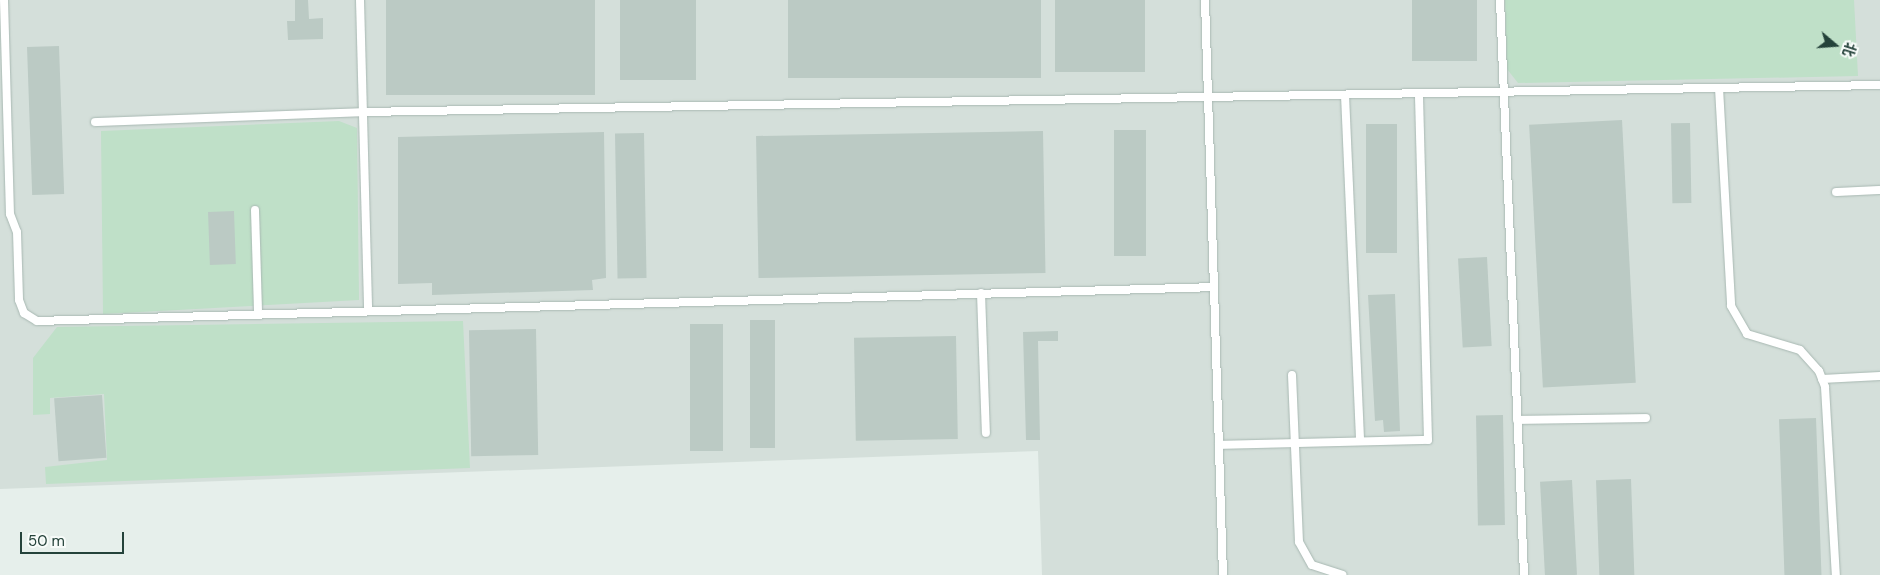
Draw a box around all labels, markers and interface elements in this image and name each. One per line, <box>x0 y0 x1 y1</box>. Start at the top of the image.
north arrow <box>1810 20 1860 70</box>
text: 北 <box>1839 40 1860 59</box>
scale bar <box>22 522 126 554</box>
text: 50 m <box>28 531 65 551</box>

